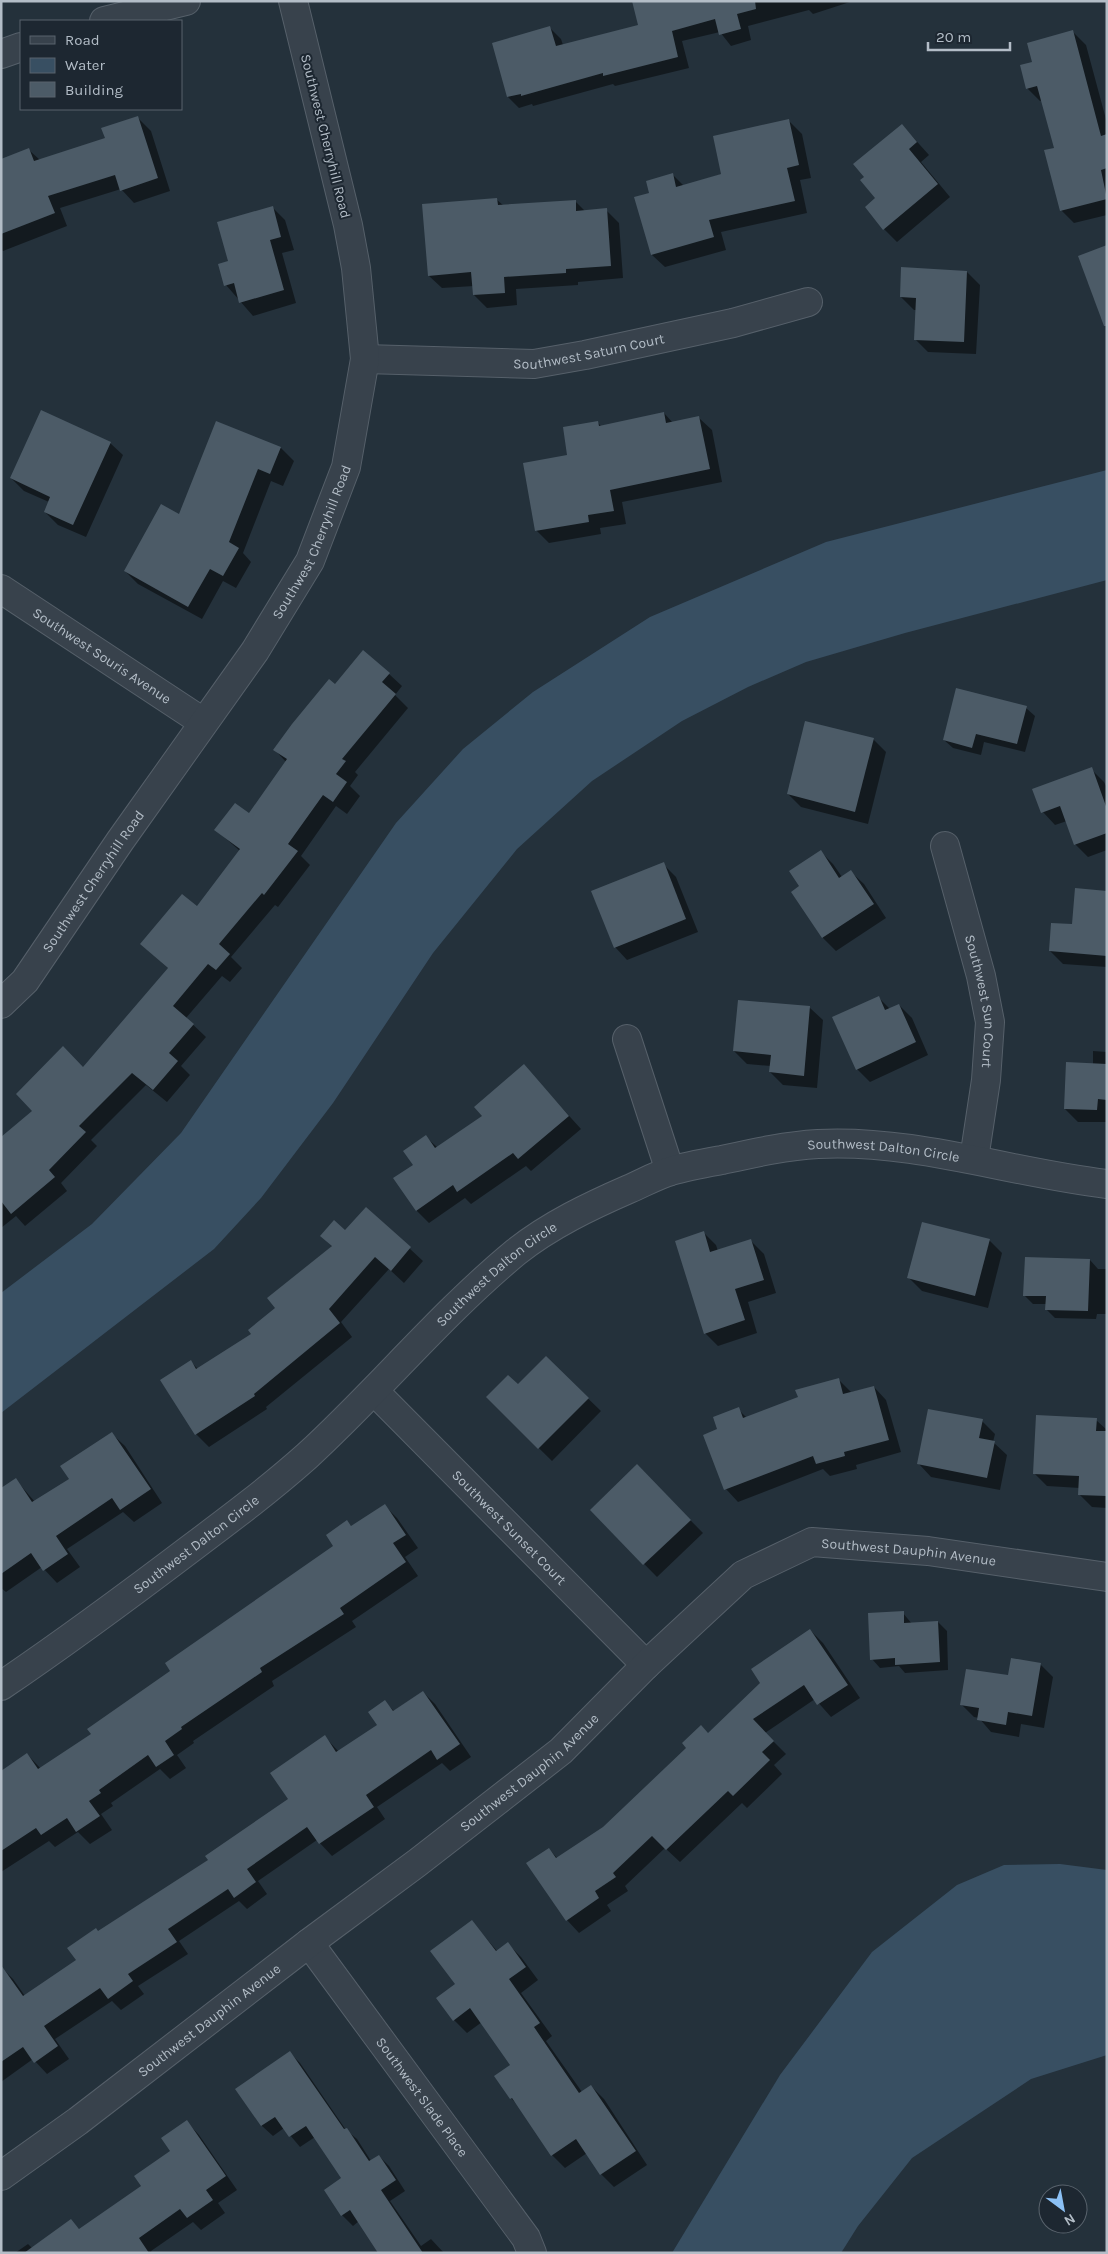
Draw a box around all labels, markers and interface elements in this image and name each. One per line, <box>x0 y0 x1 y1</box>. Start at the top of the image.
legend <box>20 20 182 110</box>
scale bar <box>928 20 1010 52</box>
text: 20 m <box>936 28 971 46</box>
text: Road <box>65 31 100 49</box>
street label: Southwest Cherryhill Road <box>297 52 354 220</box>
text: Water <box>65 56 106 74</box>
text: Building <box>65 81 123 99</box>
street label: Southwest Saturn Court <box>513 330 666 373</box>
street label: Southwest Cherryhill Road <box>269 463 355 622</box>
street label: Southwest Souris Avenue <box>29 604 174 708</box>
street label: Southwest Cherryhill Road <box>39 807 148 956</box>
street label: Southwest Sun Court <box>961 933 998 1068</box>
street label: Southwest Dalton Circle <box>806 1135 961 1166</box>
street label: Southwest Dalton Circle <box>433 1218 560 1330</box>
street label: Southwest Sunset Court <box>448 1467 570 1589</box>
street label: Southwest Dalton Circle <box>130 1492 263 1598</box>
street label: Southwest Dauphin Avenue <box>821 1535 997 1570</box>
street label: Southwest Dauphin Avenue <box>457 1710 602 1835</box>
street label: Southwest Dauphin Avenue <box>134 1960 284 2081</box>
street label: Southwest Slade Place <box>372 2034 471 2160</box>
north arrow <box>1038 2184 1088 2234</box>
text: N <box>1061 2210 1078 2229</box>

